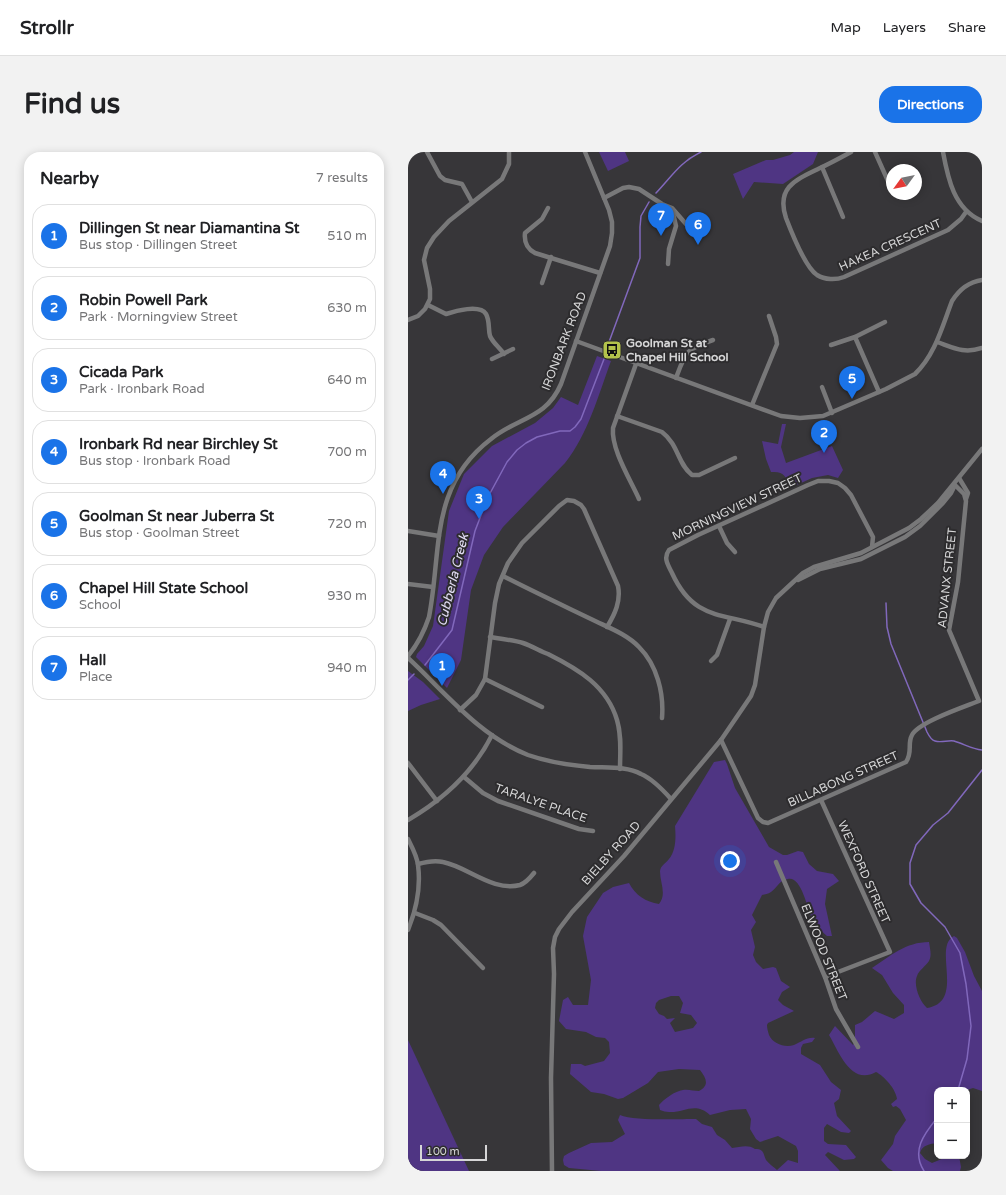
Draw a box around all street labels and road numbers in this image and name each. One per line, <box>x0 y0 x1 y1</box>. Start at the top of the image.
street label: HAKEA CRESCENT <box>837 216 944 274</box>
street label: IRONBARK ROAD <box>539 290 589 392</box>
street label: MORNINGVIEW STREET <box>670 470 805 543</box>
street label: ADVANX STREET <box>935 526 959 629</box>
street label: BILLABONG STREET <box>786 748 901 810</box>
street label: TARALYE PLACE <box>493 781 589 825</box>
street label: BIELBY ROAD <box>579 818 643 888</box>
street label: WEXFORD STREET <box>835 819 893 926</box>
street label: ELWOOD STREET <box>798 902 850 1003</box>

